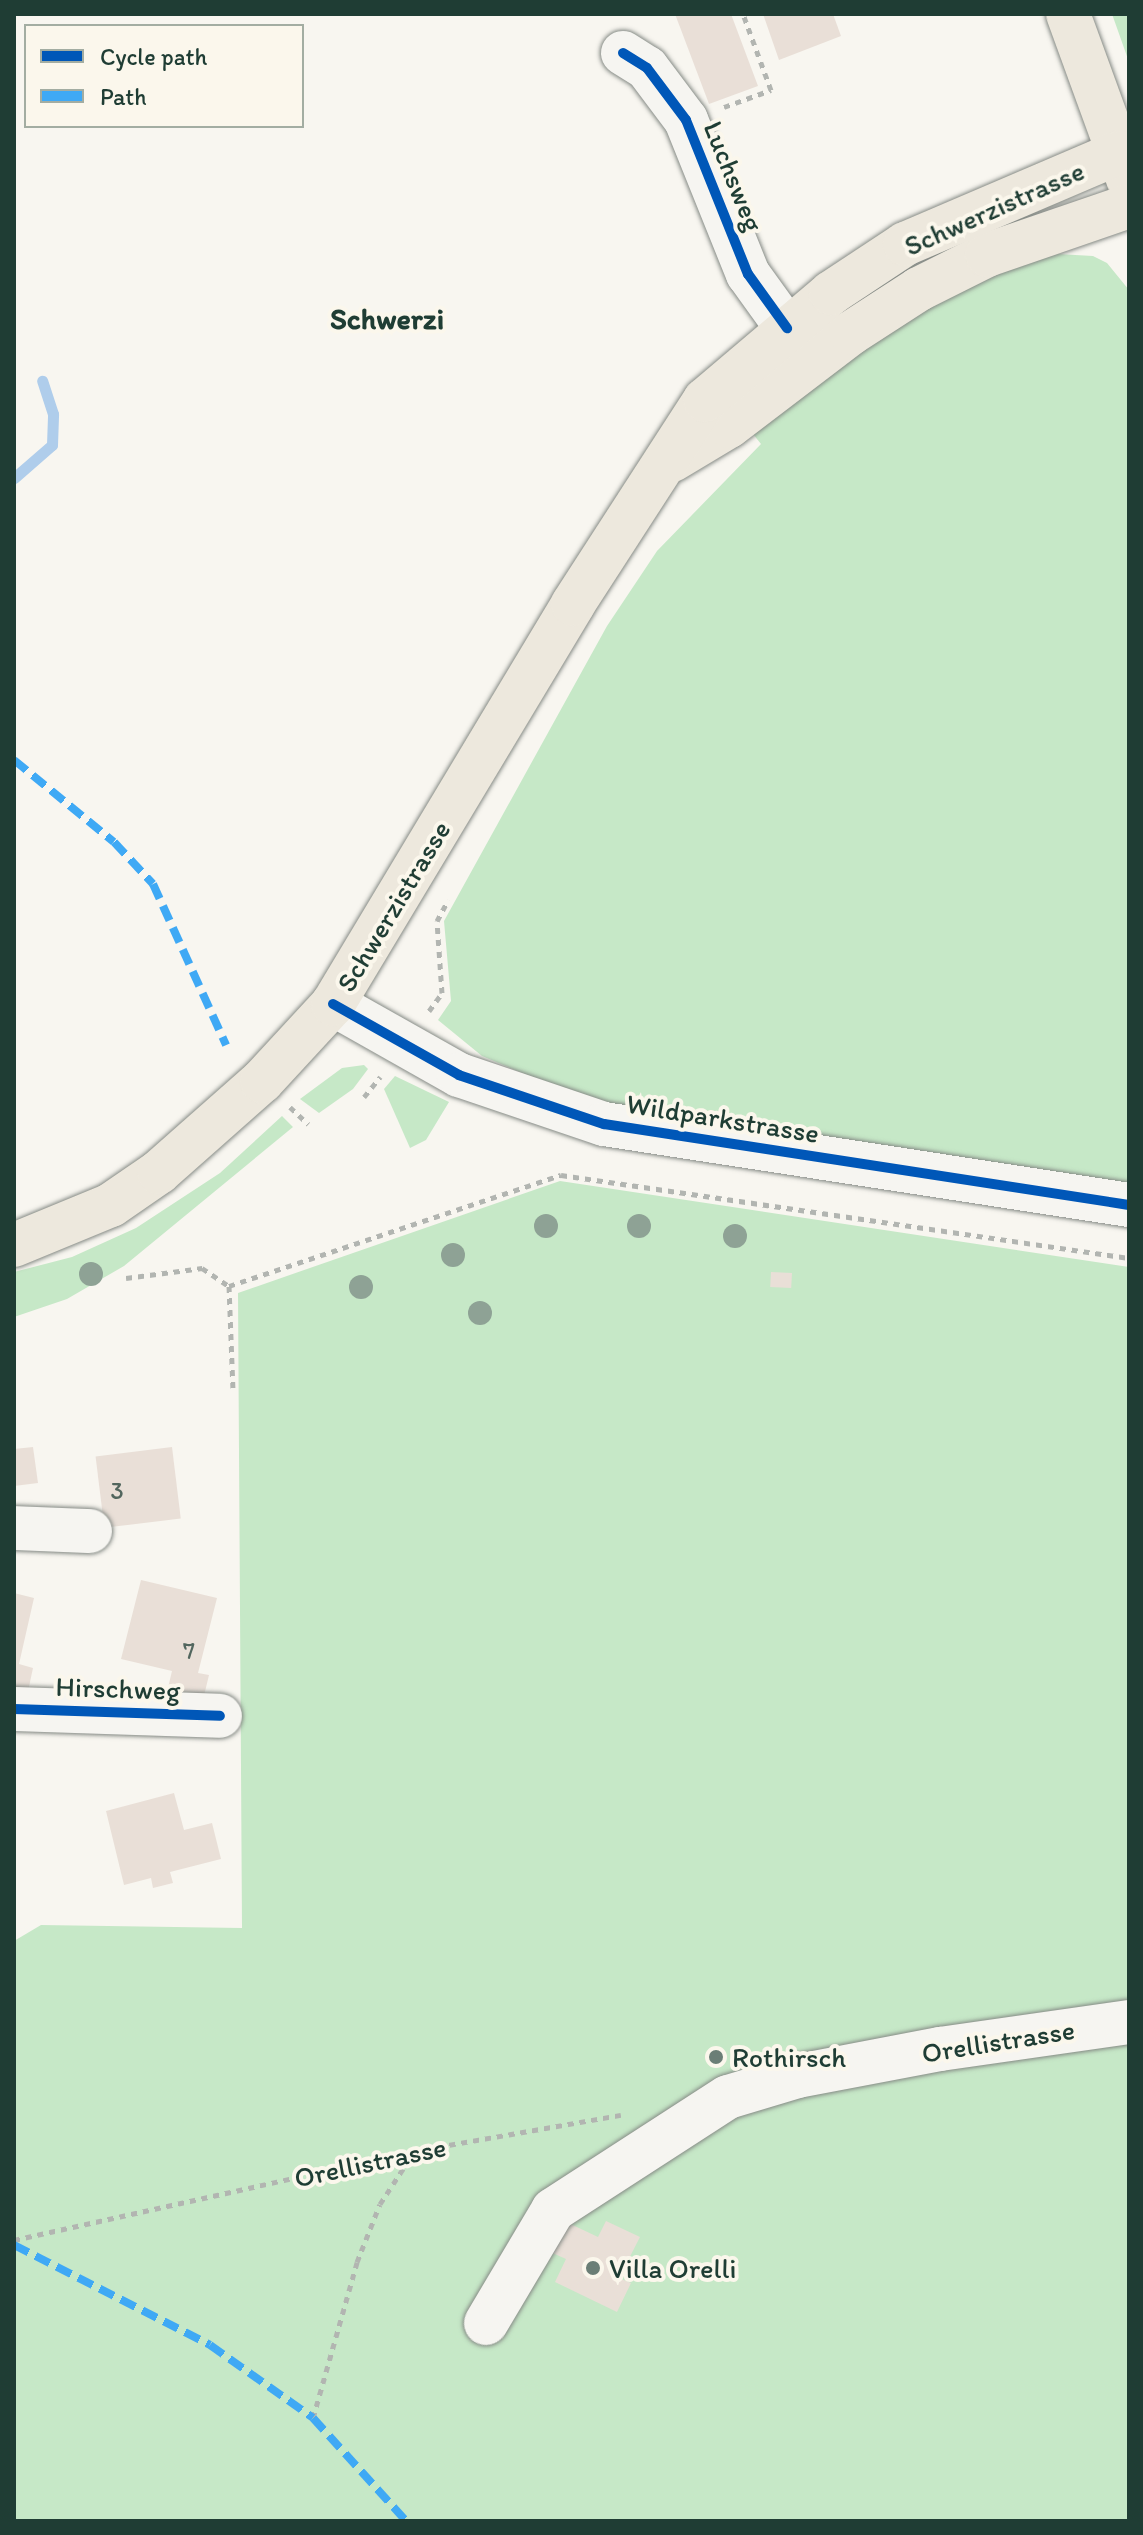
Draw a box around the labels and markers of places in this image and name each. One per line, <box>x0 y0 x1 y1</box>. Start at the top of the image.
place label: Rothirsch <box>732 2040 846 2074</box>
marker: Rothirsch <box>707 2048 725 2066</box>
place label: Villa Orelli <box>609 2251 736 2285</box>
marker: Villa Orelli <box>584 2259 602 2277</box>

